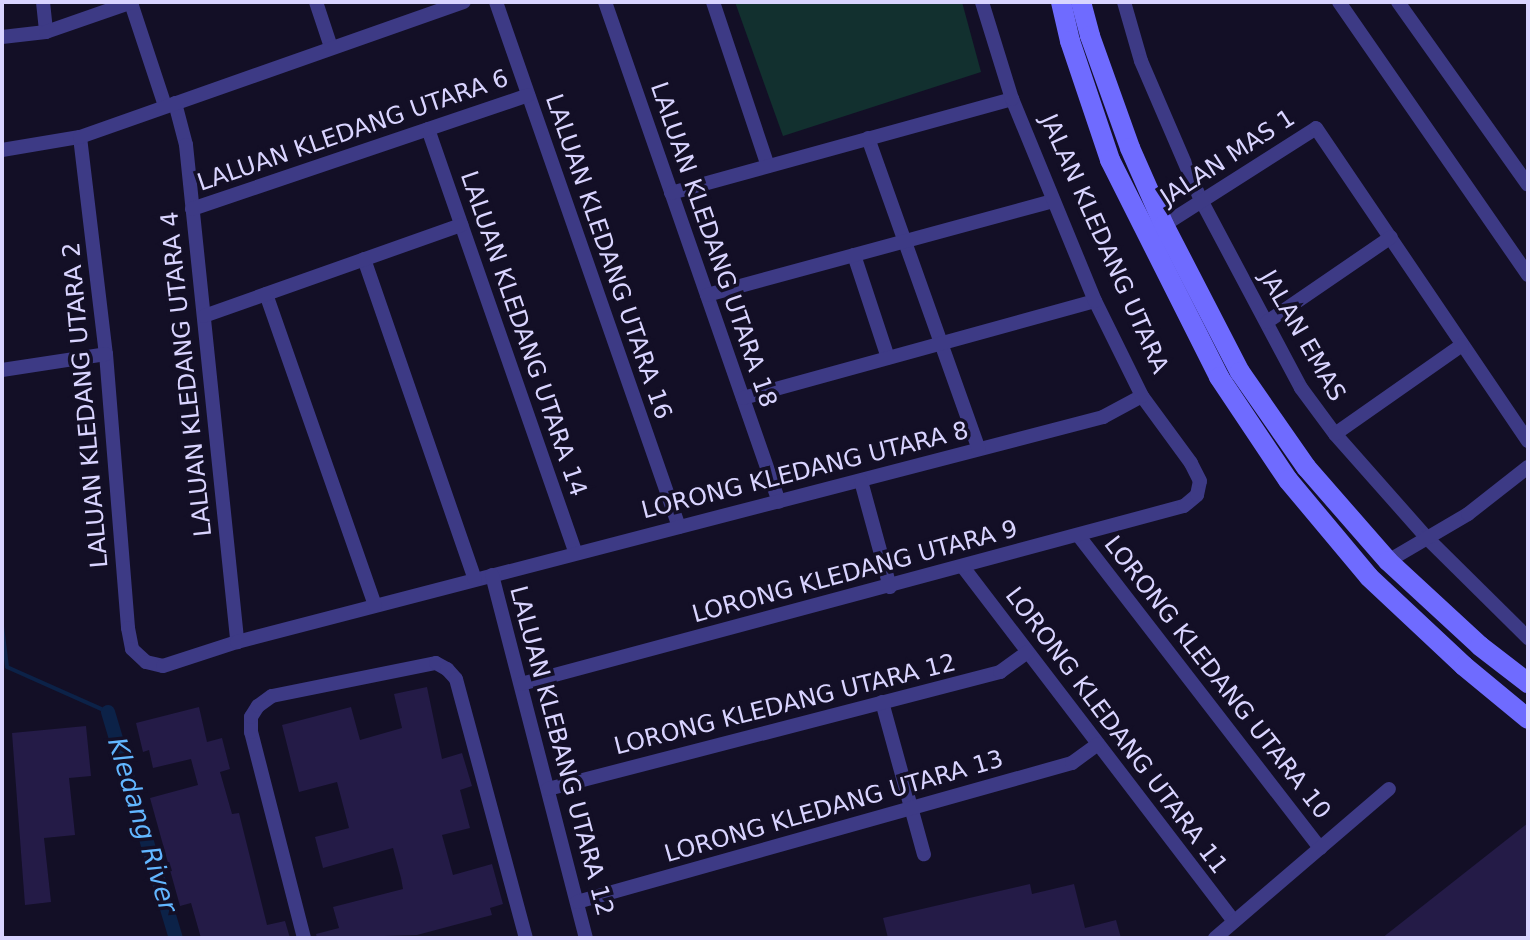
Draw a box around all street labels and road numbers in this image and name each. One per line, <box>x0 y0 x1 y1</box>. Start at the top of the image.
street label: LALUAN KLEDANG UTARA 6 <box>194 64 512 198</box>
street label: LALUAN KLEDANG UTARA 18 <box>644 79 782 411</box>
street label: LALUAN KLEDANG UTARA 16 <box>539 91 677 423</box>
street label: JALAN MAS 1 <box>1155 104 1301 212</box>
street label: JALAN KLEDANG UTARA <box>1034 110 1174 378</box>
street label: LALUAN KLEDANG UTARA 14 <box>454 168 592 500</box>
street label: LALUAN KLEDANG UTARA 4 <box>156 210 218 538</box>
street label: LALUAN KLEDANG UTARA 2 <box>57 241 115 569</box>
street label: JALAN EMAS <box>1253 265 1351 407</box>
street label: LORONG KLEDANG UTARA 8 <box>639 416 971 526</box>
street label: LORONG KLEDANG UTARA 9 <box>689 515 1021 629</box>
street label: LORONG KLEDANG UTARA 10 <box>1098 531 1336 825</box>
street label: LORONG KLEDANG UTARA 11 <box>999 582 1233 880</box>
street label: LALUAN KLEBANG UTARA 12 <box>503 583 619 919</box>
street label: LORONG KLEDANG UTARA 12 <box>611 649 959 761</box>
street label: LORONG KLEDANG UTARA 13 <box>661 745 1007 869</box>

